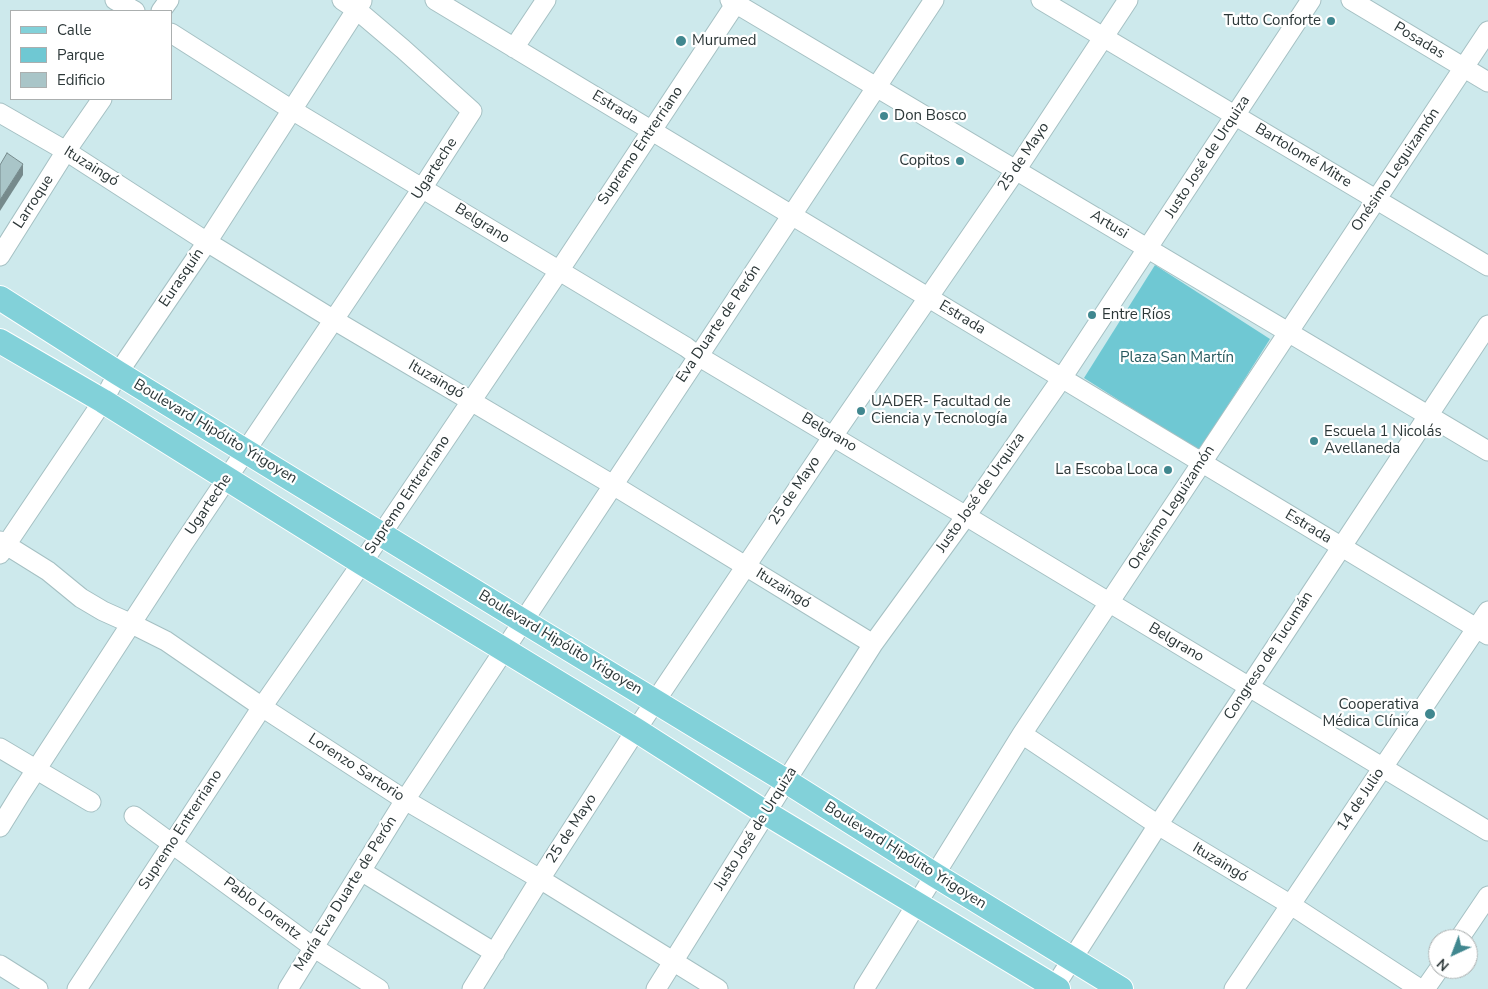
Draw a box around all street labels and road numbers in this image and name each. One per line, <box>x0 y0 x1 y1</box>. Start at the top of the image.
street label: Posadas <box>1390 19 1448 63</box>
street label: Supremo Entrerriano <box>595 83 687 209</box>
street label: Estrada <box>589 87 641 129</box>
street label: Justo José de Urquiza <box>1162 92 1254 222</box>
street label: Onésimo Leguizamón <box>1348 105 1444 235</box>
street label: 25 de Mayo <box>994 119 1054 195</box>
street label: Bartolomé Mitre <box>1251 120 1355 192</box>
street label: Ugarteche <box>408 135 462 203</box>
street label: Ituzaingó <box>60 143 122 191</box>
street label: Larroque <box>10 172 58 232</box>
street label: Belgrano <box>451 200 513 248</box>
street label: Artusi <box>1087 207 1131 243</box>
street label: Eurasquín <box>156 245 208 311</box>
street label: Eva Duarte de Perón <box>673 262 765 386</box>
street label: Estrada <box>936 297 988 339</box>
street label: Ituzaingó <box>405 357 467 403</box>
street label: Boulevard Hipólito Yrigoyen <box>130 376 300 488</box>
street label: Belgrano <box>798 409 860 457</box>
street label: Justo José de Urquiza <box>933 430 1029 556</box>
street label: Supremo Entrerriano <box>362 432 454 558</box>
street label: Onésimo Leguizamón <box>1125 442 1219 574</box>
street label: 25 de Mayo <box>765 453 825 529</box>
street label: Ugarteche <box>182 471 236 539</box>
street label: Estrada <box>1282 506 1334 548</box>
street label: Ituzaingó <box>752 565 814 613</box>
street label: Boulevard Hipólito Yrigoyen <box>475 587 645 699</box>
street label: Congreso de Tucumán <box>1221 588 1317 724</box>
street label: Belgrano <box>1145 619 1207 667</box>
street label: Lorenzo Sartorio <box>305 730 407 806</box>
street label: Justo José de Urquiza <box>711 764 801 894</box>
street label: 14 de Julio <box>1333 765 1389 835</box>
street label: Supremo Entrerriano <box>135 767 227 893</box>
street label: 25 de Mayo <box>543 791 601 867</box>
street label: Boulevard Hipólito Yrigoyen <box>821 799 989 913</box>
street label: María Eva Duarte de Perón <box>291 813 401 975</box>
street label: Ituzaingó <box>1189 839 1251 887</box>
street label: Pablo Lorentz <box>220 874 304 944</box>

